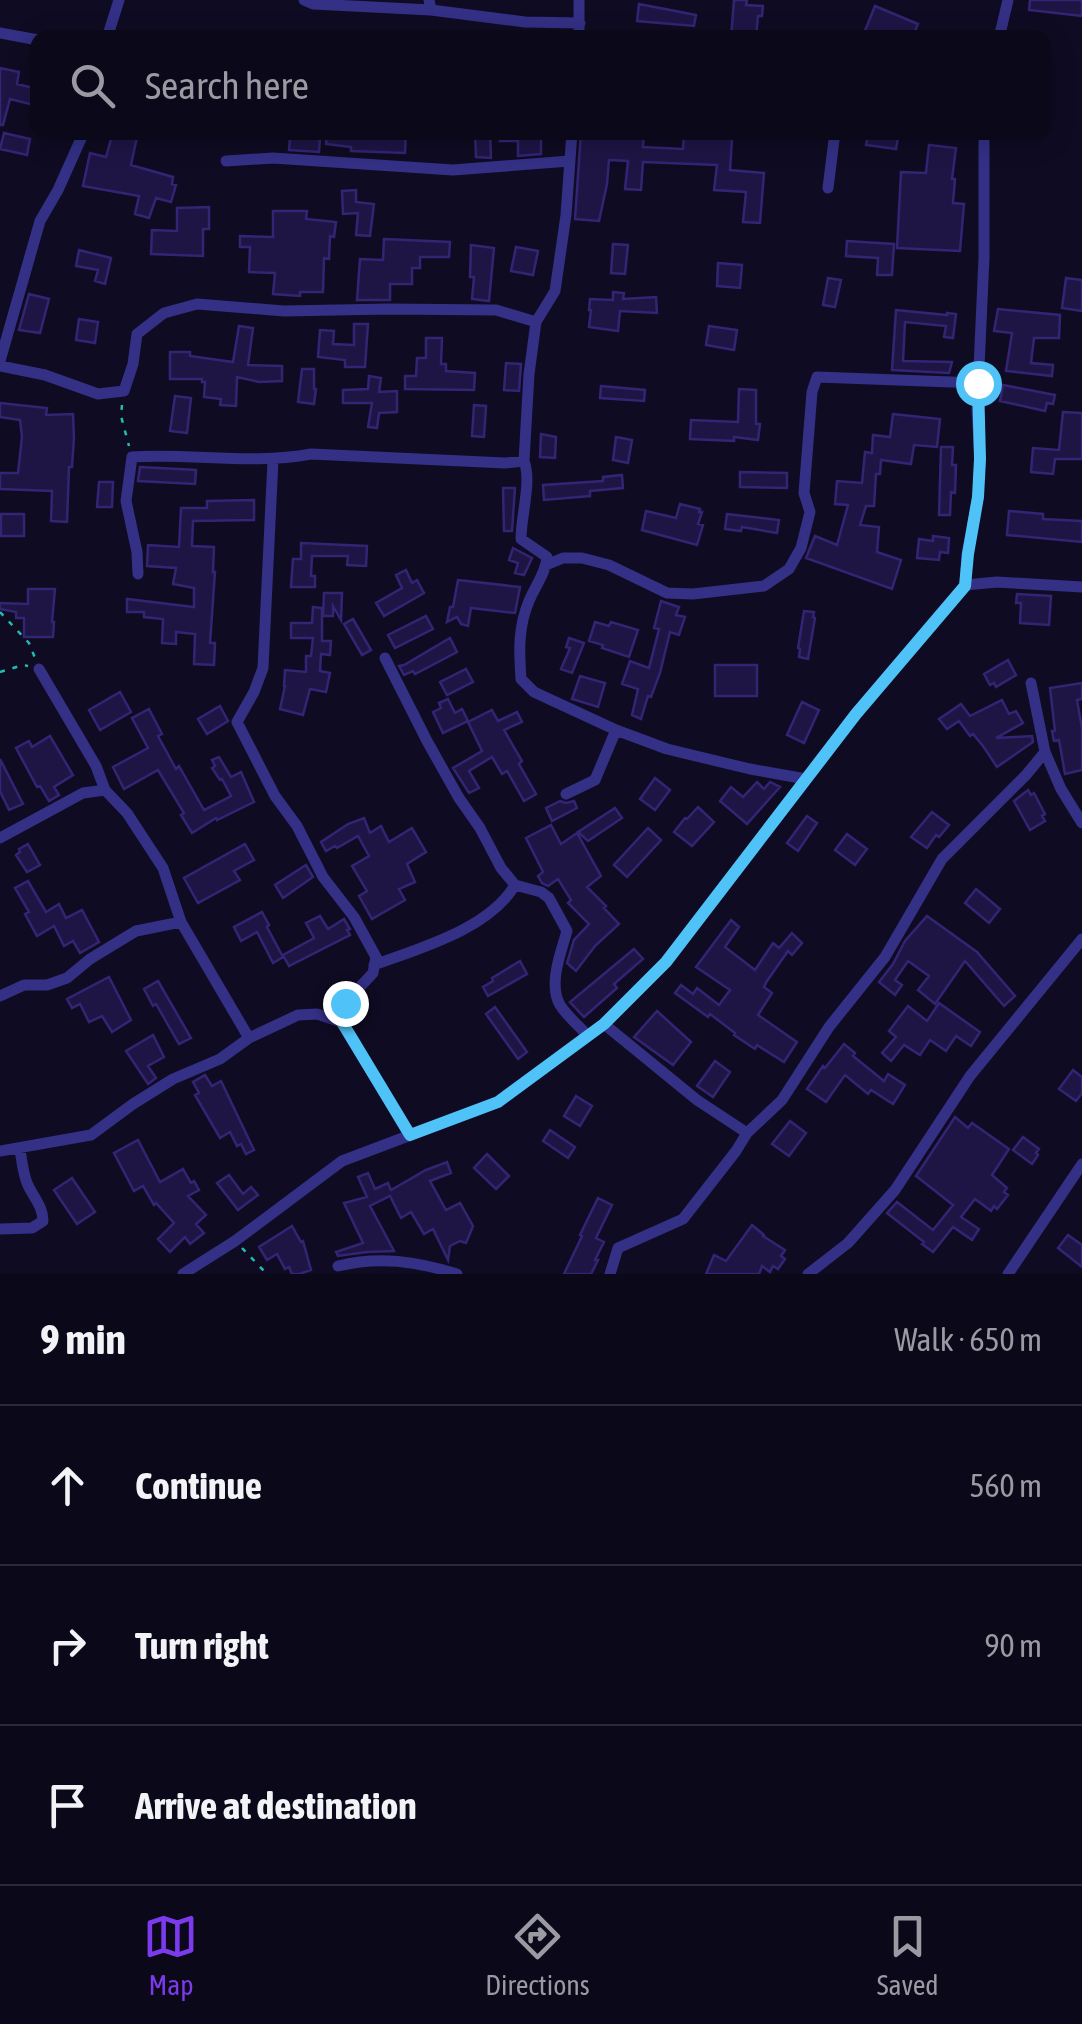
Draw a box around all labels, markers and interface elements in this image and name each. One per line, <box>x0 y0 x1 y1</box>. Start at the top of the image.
search box <box>30 30 1052 140</box>
icon: search <box>65 58 120 113</box>
text: Search here <box>145 64 309 107</box>
route start <box>956 361 1002 407</box>
route end <box>323 981 369 1027</box>
text: 9 min <box>40 1315 126 1363</box>
text: Walk · 650 m <box>894 1321 1042 1358</box>
icon: ahead <box>40 1458 95 1513</box>
text: Continue <box>135 1464 262 1507</box>
text: 560 m <box>969 1467 1042 1504</box>
icon: right <box>40 1618 95 1673</box>
text: Turn right <box>135 1624 269 1667</box>
text: 90 m <box>984 1627 1042 1664</box>
icon: arrive <box>40 1778 95 1833</box>
text: Arrive at destination <box>135 1784 417 1827</box>
tab: Map <box>143 1909 198 2001</box>
tab: Directions <box>485 1909 590 2001</box>
tab: Saved <box>877 1909 939 2001</box>

